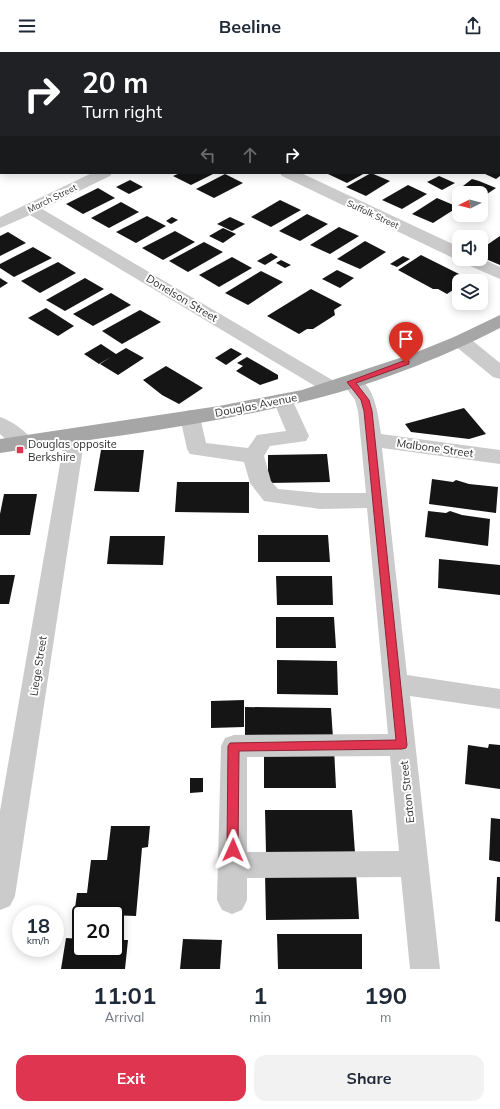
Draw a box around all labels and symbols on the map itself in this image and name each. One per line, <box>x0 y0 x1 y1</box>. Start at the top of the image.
street label: March Street <box>26 181 78 215</box>
north arrow <box>452 186 488 222</box>
street label: Suffolk Street <box>345 197 401 231</box>
street label: Donelson Street <box>144 271 220 325</box>
pin <box>389 322 423 363</box>
street label: Douglas Avenue <box>214 390 298 420</box>
street label: Malbone Street <box>396 436 474 460</box>
place label: Douglas opposite Berkshire <box>28 437 117 464</box>
marker: Douglas opposite Berkshire <box>15 445 25 455</box>
street label: Liege Street <box>26 635 50 697</box>
street label: Eaton Street <box>397 760 417 824</box>
position arrow <box>212 829 254 871</box>
speed limit sign: 20 <box>72 905 124 957</box>

